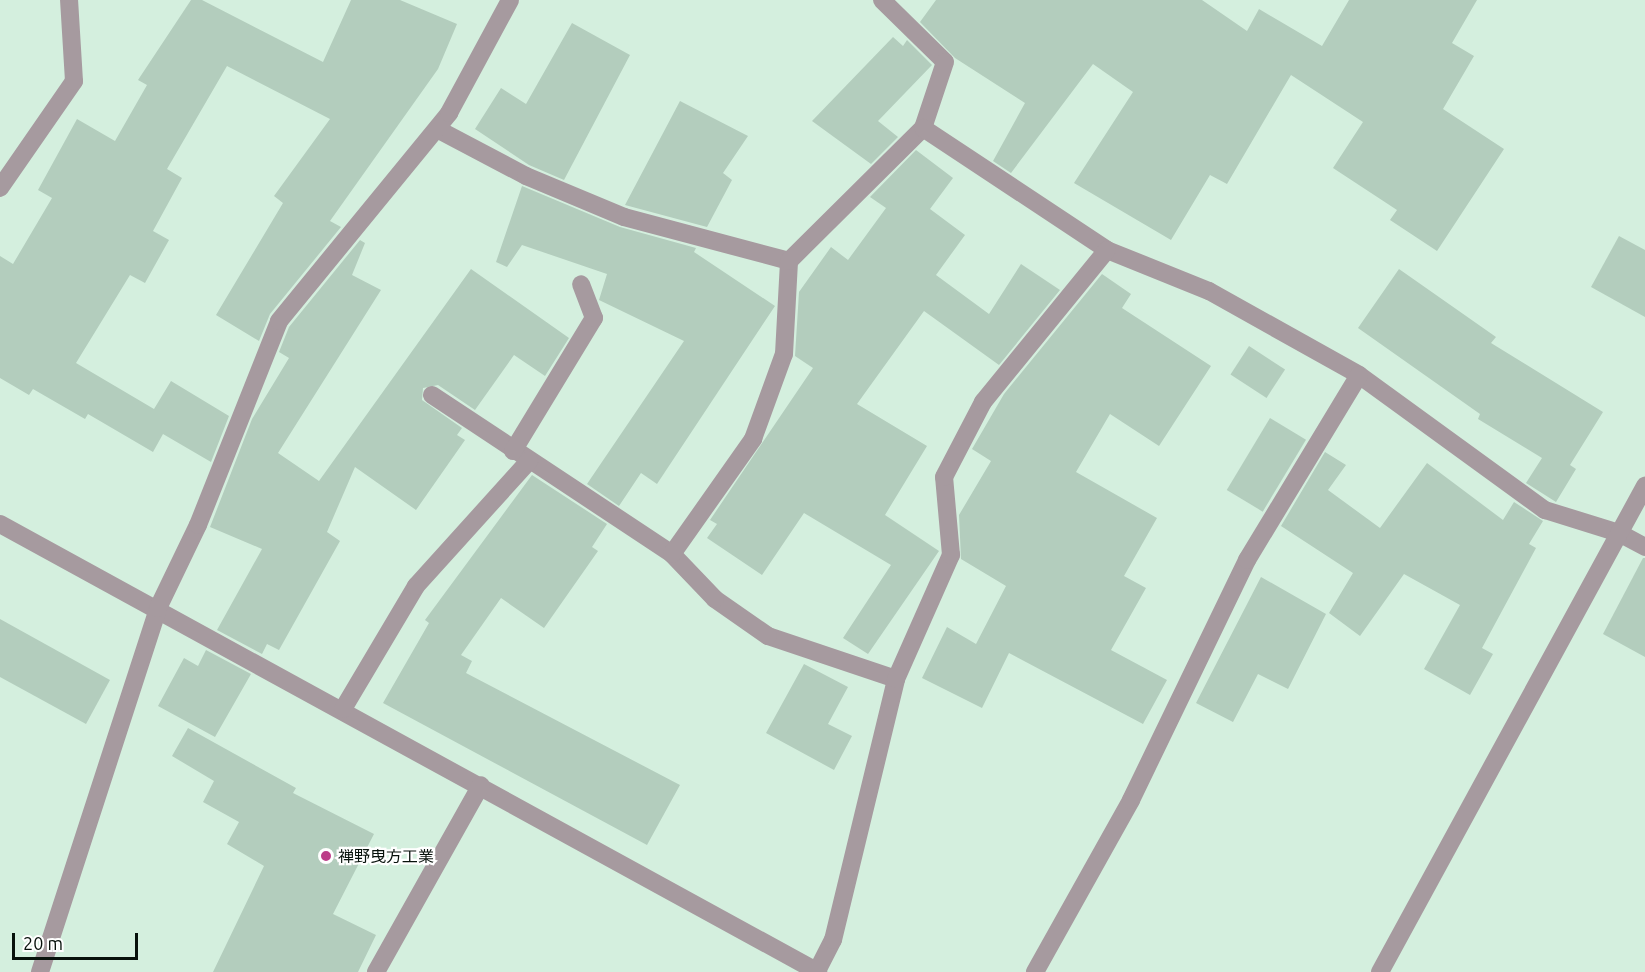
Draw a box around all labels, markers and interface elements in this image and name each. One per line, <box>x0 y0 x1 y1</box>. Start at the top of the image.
place label: 禅野曳方工業 <box>338 846 434 866</box>
marker: 禅野曳方工業 <box>319 849 333 863</box>
scale bar <box>15 921 141 959</box>
text: 20 m <box>23 933 63 953</box>

